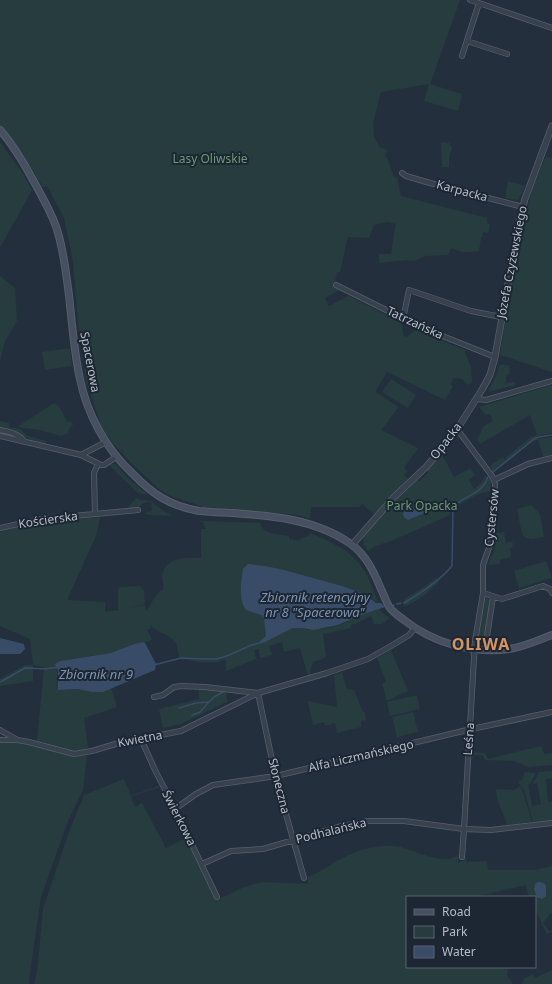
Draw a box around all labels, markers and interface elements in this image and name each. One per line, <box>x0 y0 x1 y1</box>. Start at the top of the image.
park label: Lasy Oliwskie <box>172 150 248 167</box>
street label: Karpacka <box>435 176 490 205</box>
street label: Józefa Czyżewskiego <box>492 204 531 321</box>
street label: Tatrzańska <box>384 302 446 343</box>
street label: Spacerowa <box>76 330 105 394</box>
street label: Opacka <box>426 419 465 463</box>
street label: Cystersów <box>480 488 503 548</box>
park label: Park Opacka <box>387 497 457 514</box>
street label: Kościerska <box>17 507 79 532</box>
water label: Zbiornik retencyjny nr 8 "Spacerowa" <box>259 588 371 621</box>
district label: OLIWA <box>452 633 510 655</box>
water label: Zbiornik nr 9 <box>58 665 133 683</box>
street label: Leśna <box>459 722 478 756</box>
street label: Kwietna <box>116 726 164 751</box>
street label: Alfa Liczmańskiego <box>307 735 415 776</box>
street label: Słoneczna <box>264 756 295 815</box>
street label: Świerkowa <box>158 787 201 849</box>
street label: Podhalańska <box>294 814 368 847</box>
legend <box>406 896 536 968</box>
text: Road <box>442 903 471 920</box>
text: Park <box>442 923 468 940</box>
text: Water <box>442 943 476 960</box>

